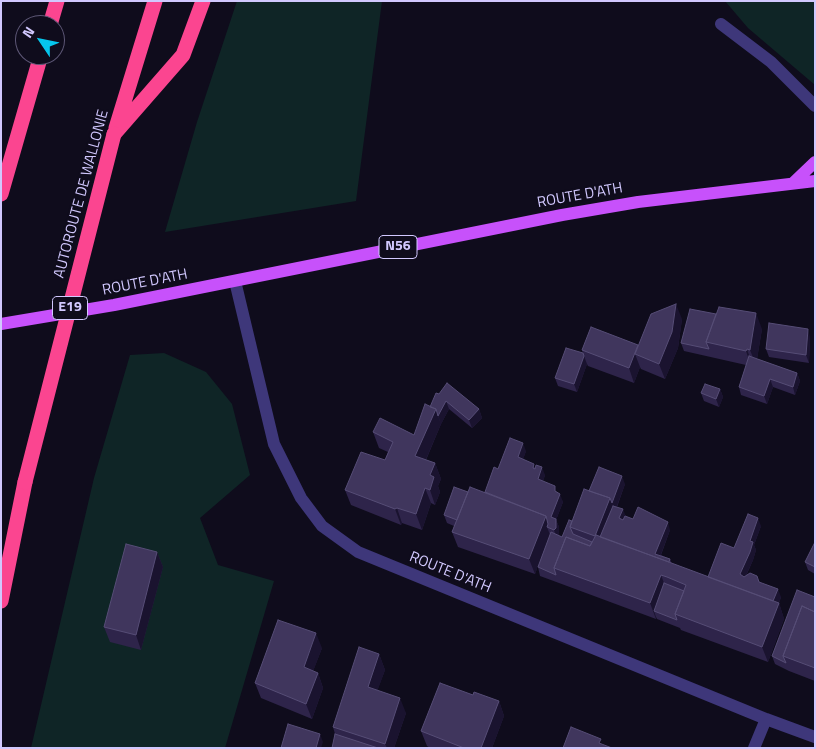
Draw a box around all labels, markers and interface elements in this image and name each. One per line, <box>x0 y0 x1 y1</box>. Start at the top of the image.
north arrow <box>15 15 65 65</box>
text: N <box>17 22 39 42</box>
street label: AUTOROUTE DE WALLONIE <box>51 108 113 280</box>
street label: ROUTE D'ATH <box>536 180 624 212</box>
road number: N56 <box>379 236 417 258</box>
street label: ROUTE D'ATH <box>101 266 189 300</box>
road number: E19 <box>52 296 88 320</box>
street label: ROUTE D'ATH <box>406 548 494 598</box>

